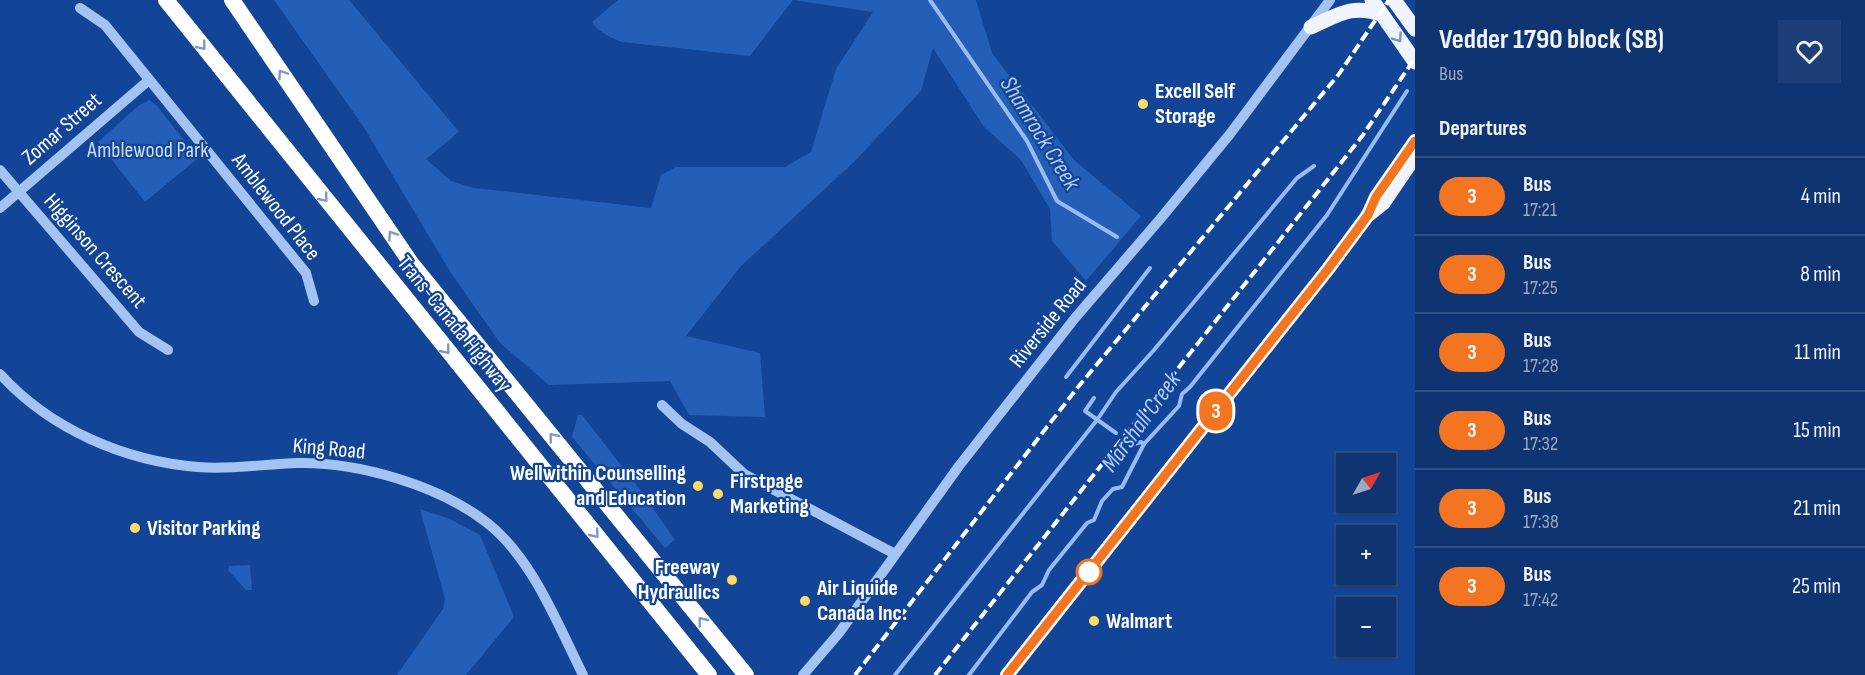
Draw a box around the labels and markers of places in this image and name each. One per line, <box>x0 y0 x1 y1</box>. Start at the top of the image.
place label: Excell Self Storage <box>1155 78 1236 130</box>
marker: Excell Self Storage <box>1136 97 1150 111</box>
place label: Wellwithin Counselling and Education <box>510 460 686 512</box>
place label: Firstpage Marketing <box>730 468 809 520</box>
marker: Wellwithin Counselling and Education <box>691 479 705 493</box>
marker: Firstpage Marketing <box>711 487 725 501</box>
place label: Visitor Parking <box>147 515 260 542</box>
marker: Visitor Parking <box>128 521 142 535</box>
place label: Freeway Hydraulics <box>638 554 720 606</box>
unlabelled marker <box>1076 559 1102 585</box>
marker: Freeway Hydraulics <box>725 573 739 587</box>
place label: Air Liquide Canada Inc. <box>816 575 907 627</box>
marker: Air Liquide Canada Inc. <box>798 594 812 608</box>
place label: Walmart <box>1106 608 1172 635</box>
marker: Walmart <box>1087 614 1101 628</box>

